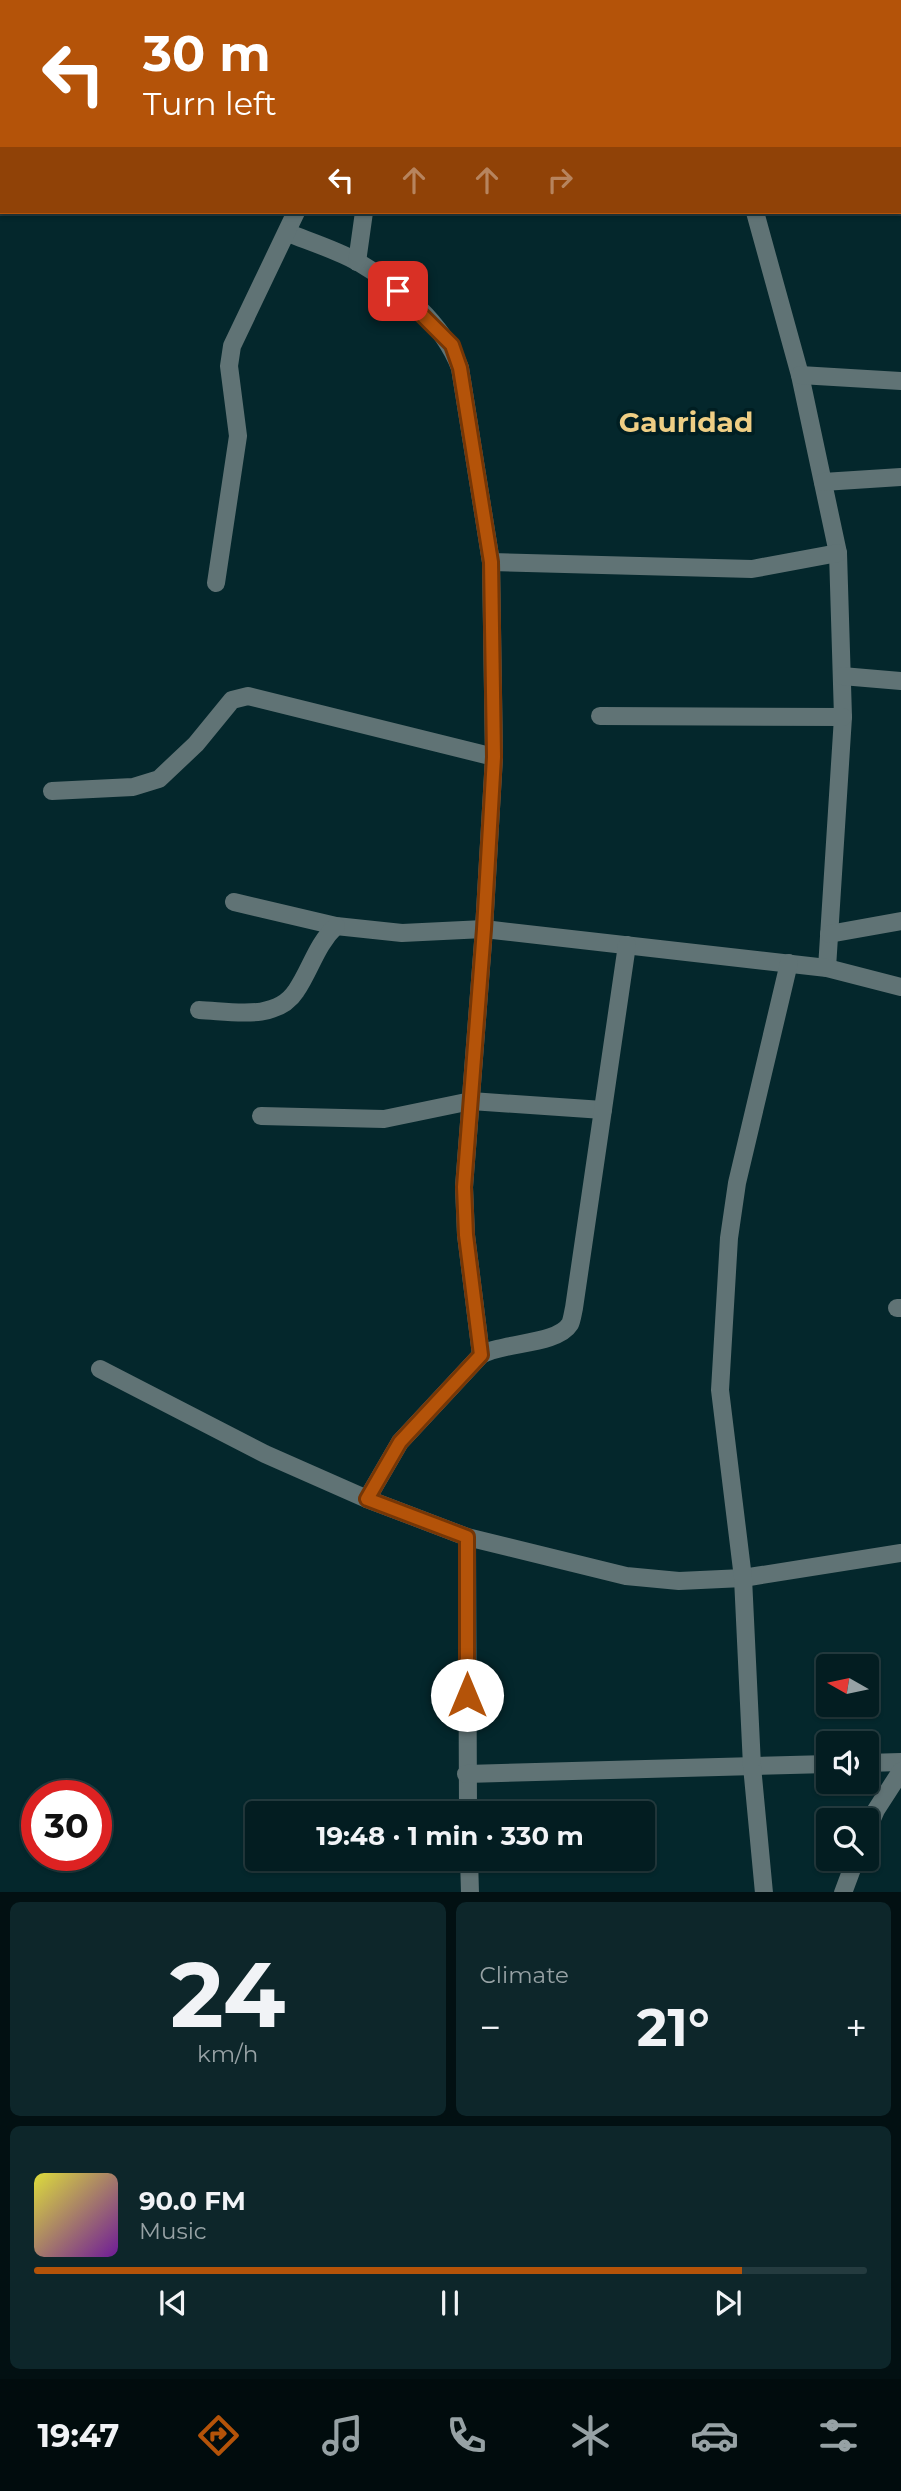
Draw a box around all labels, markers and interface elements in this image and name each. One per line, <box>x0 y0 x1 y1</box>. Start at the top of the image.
text: 30 m <box>143 24 271 83</box>
icon: left <box>28 28 119 119</box>
text: Turn left <box>143 84 277 123</box>
icon: left <box>322 161 360 199</box>
icon: ahead <box>395 161 433 199</box>
icon: ahead <box>468 161 506 199</box>
icon: right <box>541 161 579 199</box>
pin <box>368 261 428 321</box>
icon: arrive <box>379 272 417 310</box>
district label: Gauridad <box>619 405 753 439</box>
north arrow <box>816 1654 878 1717</box>
map controls <box>816 1654 879 1871</box>
position arrow <box>430 1658 504 1732</box>
button: sound <box>816 1731 879 1794</box>
speed limit sign: 30 <box>21 1780 112 1871</box>
button: search <box>816 1808 879 1871</box>
text: 19:48 · 1 min · 330 m <box>316 1820 584 1852</box>
text: 24 <box>170 1939 285 2050</box>
text: Climate <box>480 1961 569 1989</box>
text: 21° <box>637 1996 710 2059</box>
text: − <box>480 2004 501 2051</box>
text: + <box>845 2004 867 2051</box>
text: km/h <box>197 2040 258 2068</box>
text: 90.0 FM <box>139 2185 246 2217</box>
text: Music <box>139 2217 207 2245</box>
icon: previous <box>154 2284 192 2322</box>
icon: pause <box>431 2284 469 2322</box>
icon: next <box>709 2284 747 2322</box>
icon: directions <box>194 2411 243 2460</box>
icon: music <box>318 2411 367 2460</box>
icon: phone <box>442 2411 491 2460</box>
icon: climate <box>566 2411 615 2460</box>
icon: car <box>690 2411 739 2460</box>
icon: filters <box>814 2411 863 2460</box>
text: 19:47 <box>38 2416 119 2455</box>

